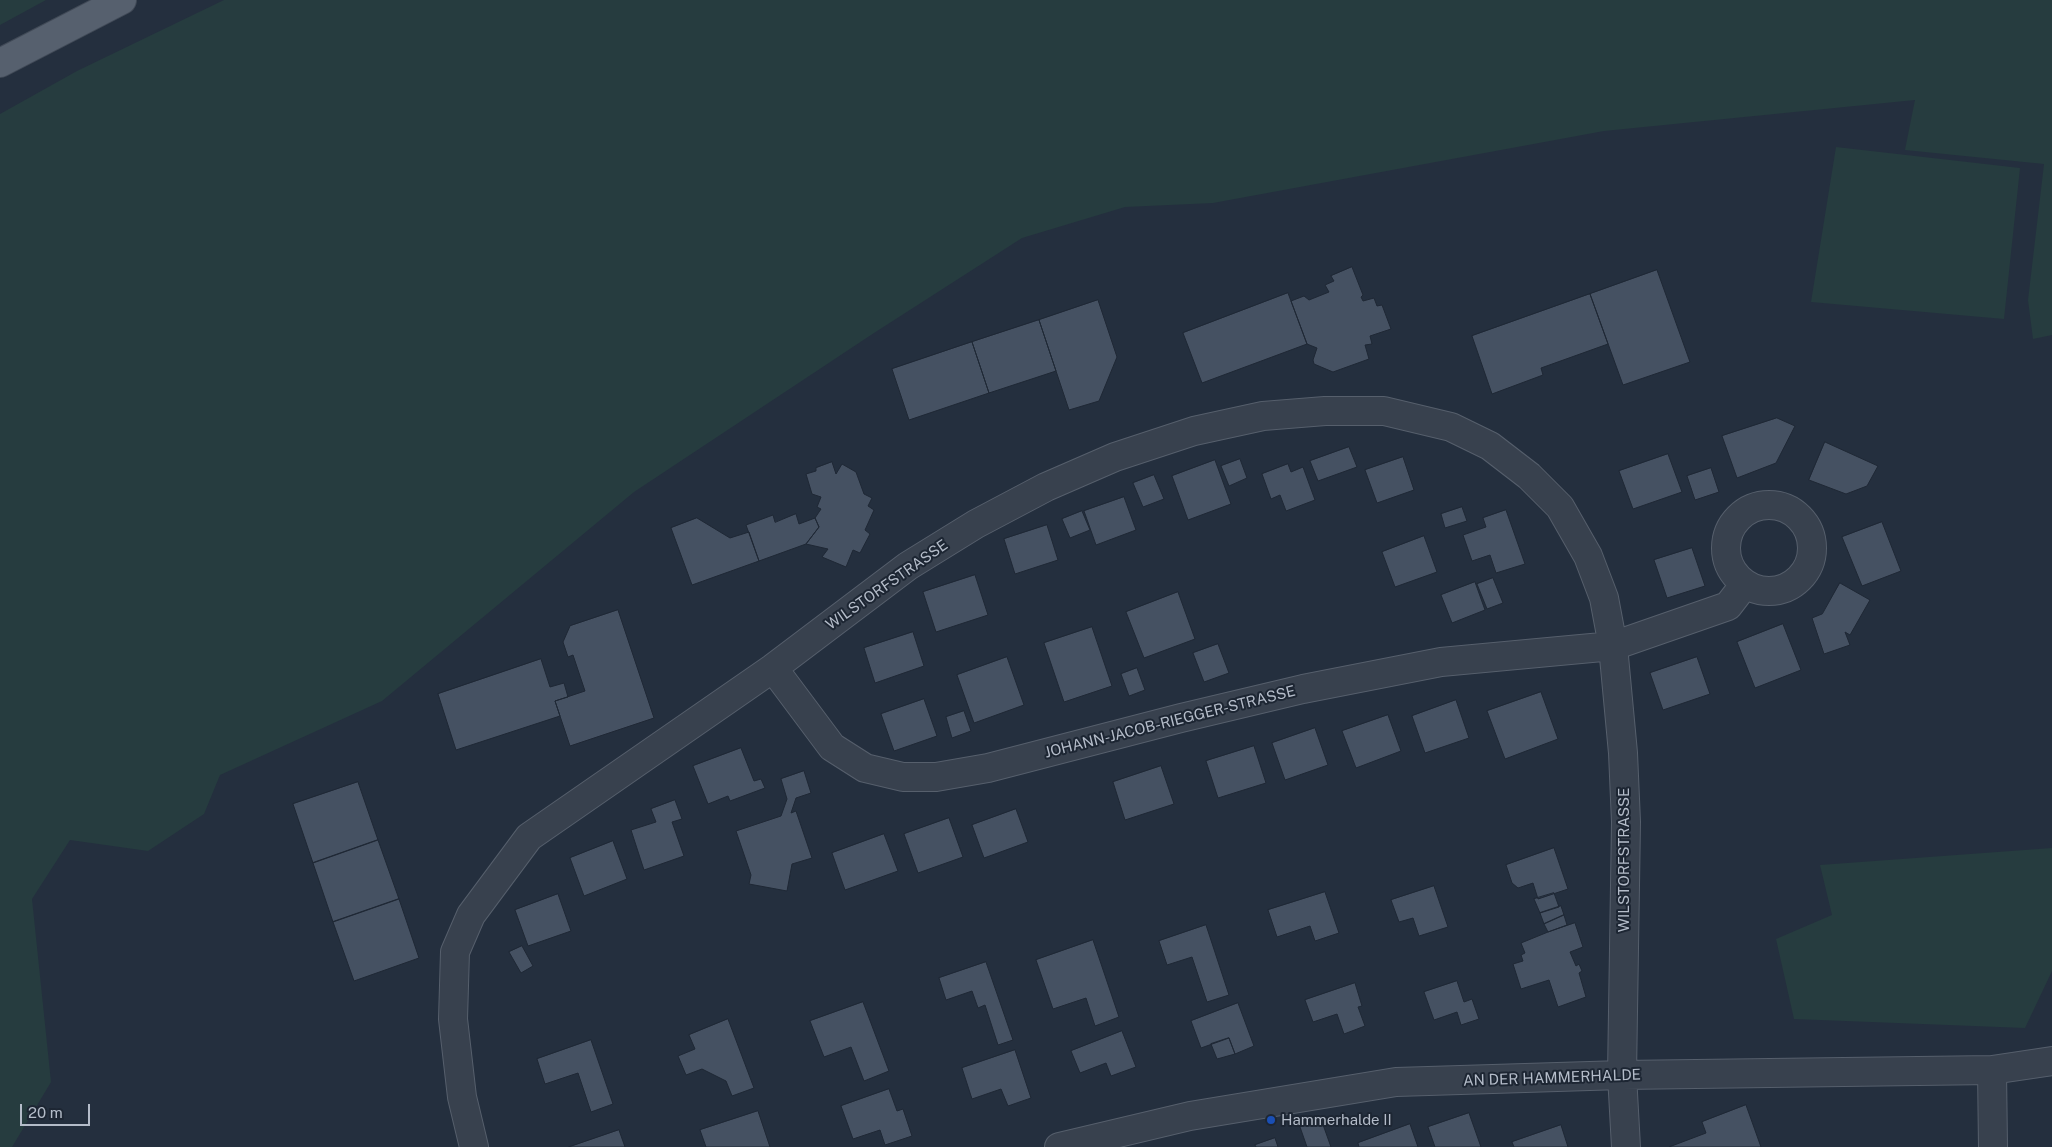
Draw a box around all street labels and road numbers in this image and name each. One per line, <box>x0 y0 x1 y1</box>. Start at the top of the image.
street label: WILSTORFSTRASSE <box>823 536 951 634</box>
street label: JOHANN-JACOB-RIEGGER-STRASSE <box>1043 682 1297 762</box>
street label: WILSTORFSTRASSE <box>1615 788 1633 932</box>
street label: AN DER HAMMERHALDE <box>1463 1066 1641 1090</box>

